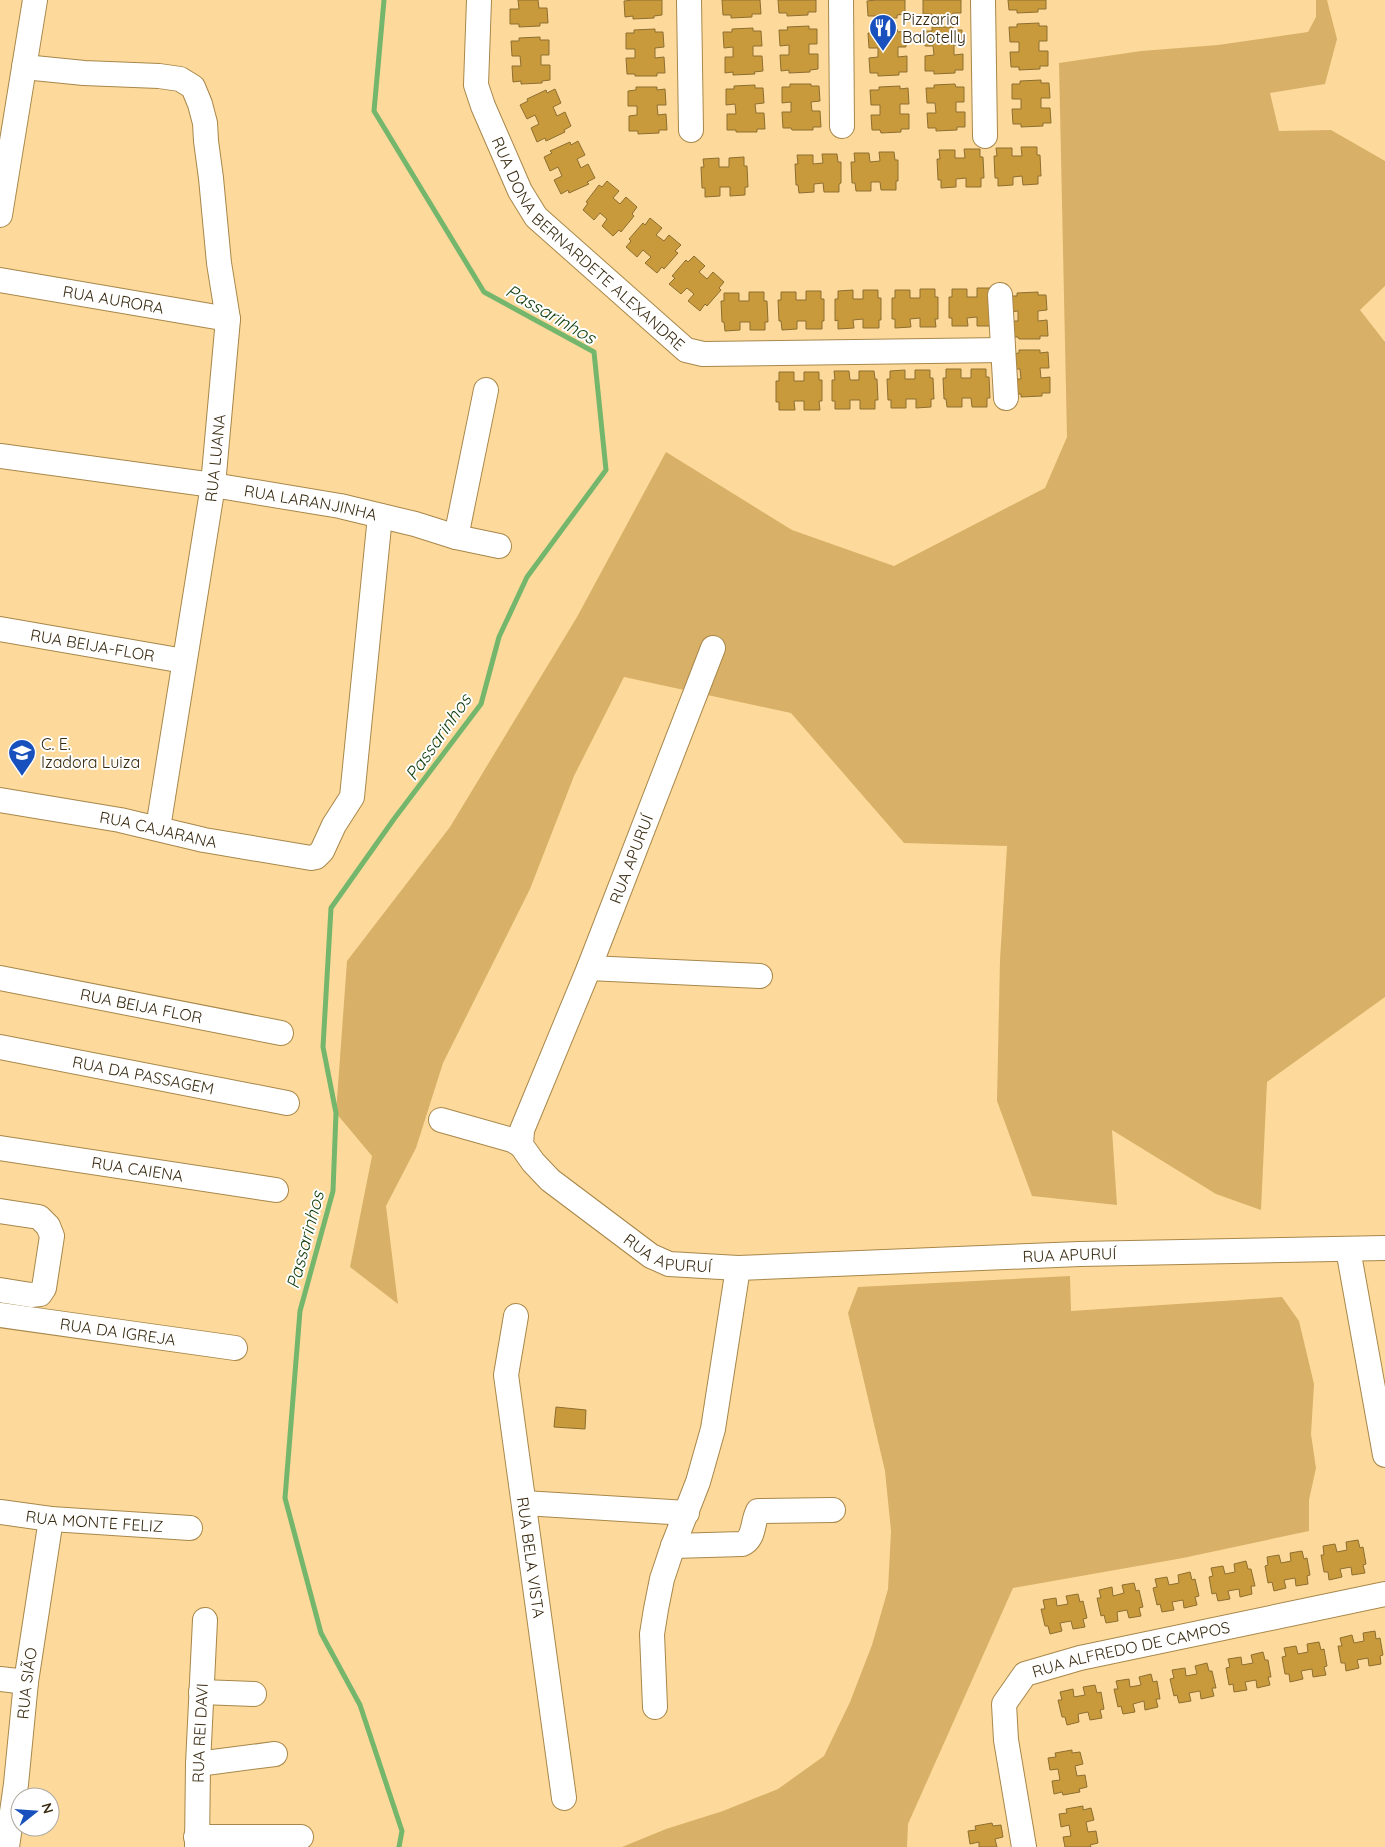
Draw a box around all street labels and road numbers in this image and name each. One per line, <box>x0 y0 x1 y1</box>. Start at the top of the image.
street label: RUA DONA BERNARDETE ALEXANDRE <box>488 134 689 354</box>
street label: RUA AURORA <box>61 281 165 318</box>
street label: RUA LUANA <box>200 413 230 503</box>
street label: RUA LARANJINHA <box>242 480 379 525</box>
street label: RUA BEIJA-FLOR <box>29 624 156 666</box>
street label: RUA CAJARANA <box>98 807 218 852</box>
street label: RUA APURUÍ <box>605 811 658 906</box>
street label: RUA BEIJA FLOR <box>78 984 204 1027</box>
street label: RUA DA PASSAGEM <box>71 1051 216 1099</box>
street label: RUA CAIENA <box>90 1152 185 1186</box>
street label: RUA APURUÍ <box>620 1229 713 1277</box>
street label: RUA APURUÍ <box>1022 1243 1118 1266</box>
street label: RUA DA IGREJA <box>59 1314 177 1350</box>
street label: RUA BELA VISTA <box>513 1496 549 1619</box>
street label: RUA MONTE FELIZ <box>24 1506 164 1536</box>
street label: RUA ALFREDO DE CAMPOS <box>1030 1617 1232 1681</box>
street label: RUA SIÃO <box>12 1646 41 1720</box>
street label: RUA REI DAVI <box>188 1683 212 1783</box>

